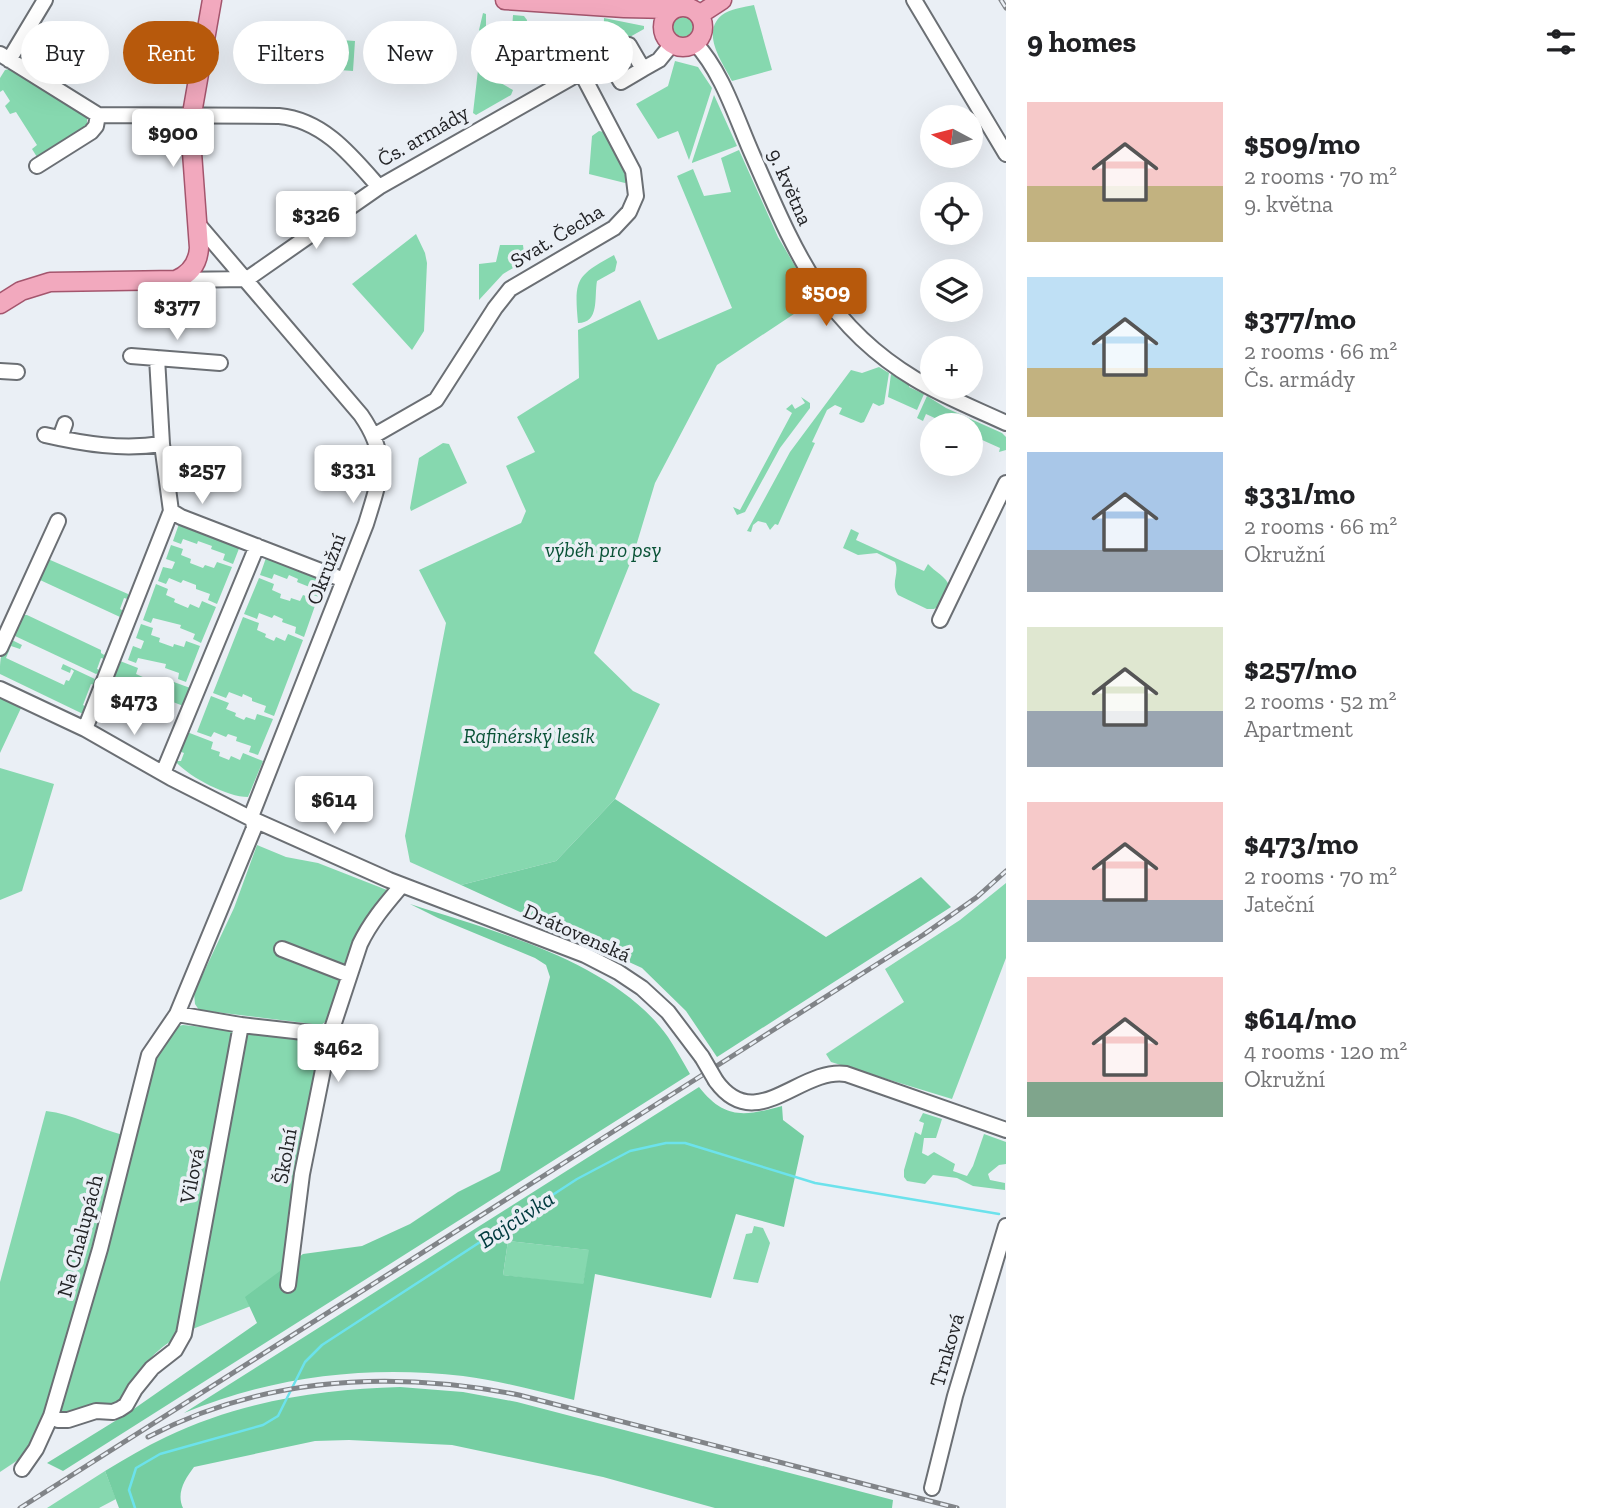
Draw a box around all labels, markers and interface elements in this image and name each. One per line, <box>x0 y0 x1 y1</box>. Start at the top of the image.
chip: Buy <box>21 21 109 84</box>
chip: Rent <box>123 21 219 84</box>
chip: Filters <box>233 21 349 84</box>
chip: New <box>363 21 457 84</box>
chip: Apartment <box>471 21 633 84</box>
icon: filters <box>1542 23 1580 61</box>
text: 9 homes <box>1027 24 1136 60</box>
street label: Čs. armády <box>373 99 473 172</box>
north arrow <box>920 105 984 168</box>
map controls <box>920 105 983 476</box>
pin: $900 <box>132 110 214 169</box>
text: $900 <box>148 118 198 146</box>
text: $509/mo <box>1244 126 1360 162</box>
icon: home <box>1083 130 1167 214</box>
street label: 9. května <box>762 145 818 229</box>
text: 2 rooms · 70 m² <box>1244 162 1397 190</box>
button: locate <box>920 182 983 245</box>
text: 9. května <box>1244 190 1333 218</box>
pin: $326 <box>275 191 357 251</box>
street label: Svat. Čecha <box>506 198 608 273</box>
text: $326 <box>292 200 340 228</box>
button: layers <box>920 259 983 322</box>
pin: $509 <box>785 268 867 328</box>
text: $509 <box>802 277 850 305</box>
pin: $377 <box>136 282 218 342</box>
text: $377 <box>154 291 200 319</box>
text: $377/mo <box>1244 301 1356 337</box>
icon: home <box>1083 305 1167 389</box>
button: + <box>920 336 983 399</box>
text: 2 rooms · 66 m² <box>1244 337 1397 365</box>
text: Čs. armády <box>1244 365 1355 393</box>
button: − <box>920 413 983 476</box>
pin: $331 <box>312 446 394 505</box>
pin: $257 <box>161 447 243 506</box>
text: $331 <box>330 454 376 482</box>
text: $257 <box>178 455 226 483</box>
text: $331/mo <box>1244 476 1355 512</box>
icon: home <box>1083 480 1167 564</box>
text: 2 rooms · 66 m² <box>1244 512 1397 540</box>
street label: Okružní <box>301 530 351 608</box>
park label: výběh pro psy <box>545 537 662 562</box>
text: Okružní <box>1244 540 1325 568</box>
text: $257/mo <box>1244 651 1357 687</box>
icon: home <box>1083 655 1167 739</box>
pin: $473 <box>93 678 175 737</box>
text: $473 <box>110 686 158 714</box>
text: 2 rooms · 52 m² <box>1244 687 1396 715</box>
text: Apartment <box>1244 715 1353 743</box>
park label: Rafinérský lesík <box>463 723 595 748</box>
pin: $614 <box>293 776 375 836</box>
text: $614 <box>311 785 357 813</box>
text: $473/mo <box>1244 826 1358 862</box>
icon: home <box>1083 830 1167 914</box>
text: 2 rooms · 70 m² <box>1244 862 1397 890</box>
text: Jateční <box>1244 890 1315 918</box>
street label: Drátovenská <box>520 898 635 967</box>
text: $614/mo <box>1244 1001 1356 1037</box>
icon: home <box>1083 1005 1167 1089</box>
pin: $462 <box>297 1024 379 1084</box>
text: $462 <box>313 1033 363 1061</box>
text: 4 rooms · 120 m² <box>1244 1037 1407 1065</box>
text: Okružní <box>1244 1065 1325 1093</box>
street label: Školní <box>267 1126 302 1186</box>
street label: Vilová <box>174 1146 209 1207</box>
street label: Na Chalupách <box>51 1172 108 1300</box>
water label: Bajcůvka <box>473 1184 559 1254</box>
street label: Trnková <box>924 1310 969 1390</box>

